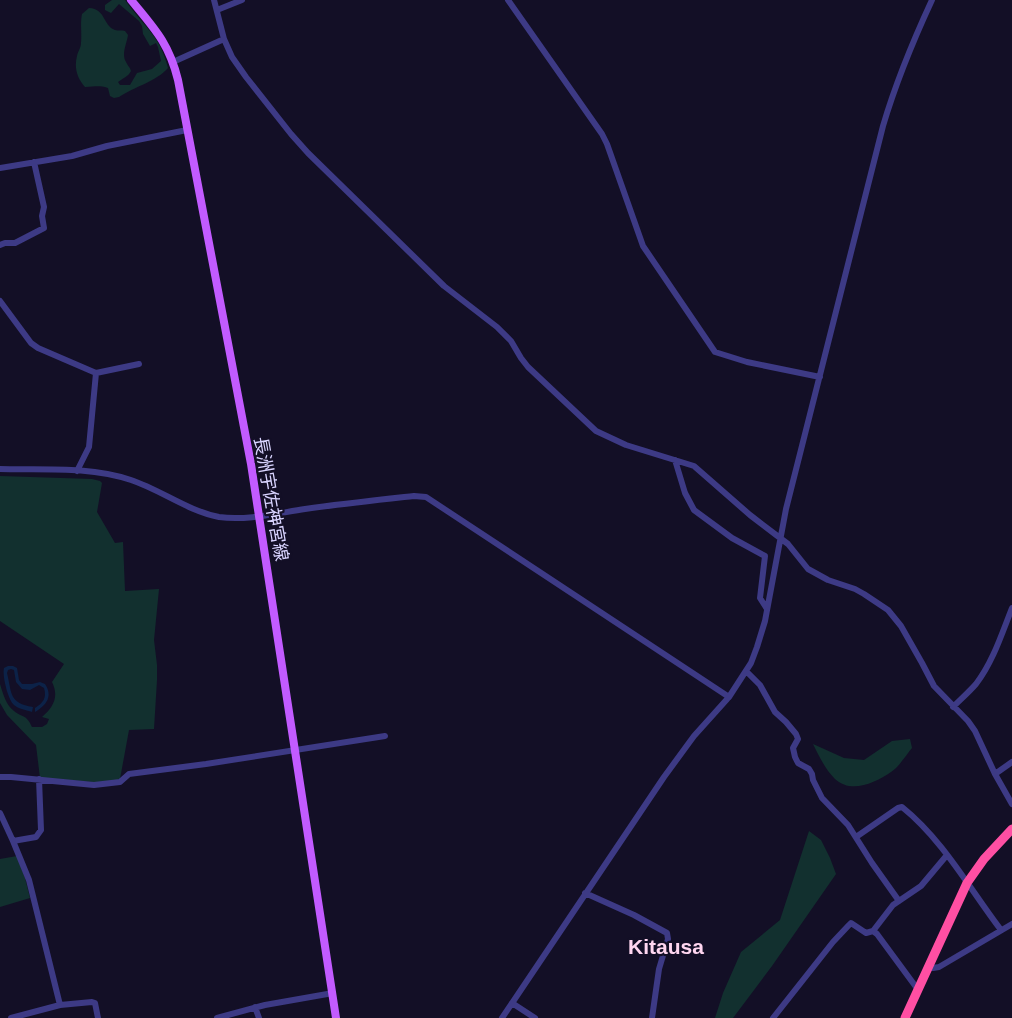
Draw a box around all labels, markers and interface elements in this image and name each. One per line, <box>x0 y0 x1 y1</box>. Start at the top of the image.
street label: 長洲宇佐神宮線 <box>250 435 292 563</box>
district label: Kitausa <box>628 935 704 958</box>

